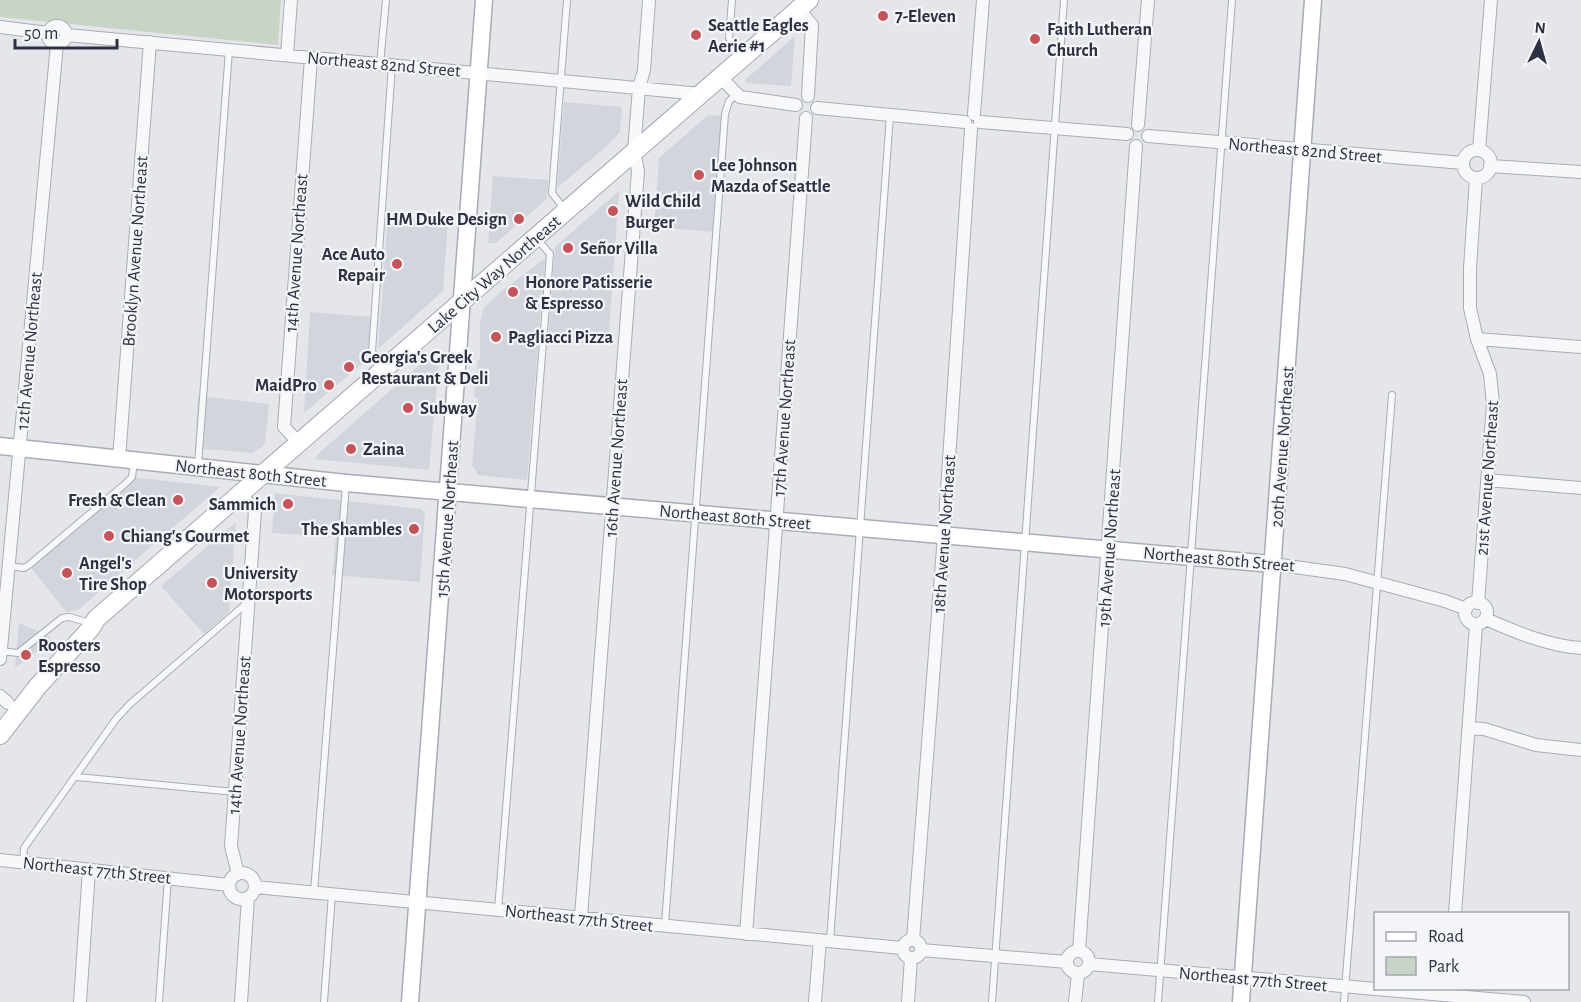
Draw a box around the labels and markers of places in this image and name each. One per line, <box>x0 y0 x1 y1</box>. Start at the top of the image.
place label: 7-Eleven <box>895 8 956 26</box>
marker: 7-Eleven <box>876 9 890 23</box>
place label: Seattle Eagles Aerie #1 <box>708 17 809 56</box>
place label: Faith Lutheran Church <box>1047 21 1152 60</box>
marker: Seattle Eagles Aerie #1 <box>689 28 703 42</box>
marker: Faith Lutheran Church <box>1028 32 1042 46</box>
place label: Lee Johnson Mazda of Seattle <box>711 157 831 196</box>
marker: Lee Johnson Mazda of Seattle <box>692 168 706 182</box>
place label: Wild Child Burger <box>625 193 701 232</box>
marker: Wild Child Burger <box>606 204 620 218</box>
place label: HM Duke Design <box>386 211 507 229</box>
marker: HM Duke Design <box>512 212 526 226</box>
place label: Señor Villa <box>580 240 658 258</box>
marker: Señor Villa <box>561 241 575 255</box>
place label: Ace Auto Repair <box>322 246 386 285</box>
marker: Ace Auto Repair <box>390 257 404 271</box>
place label: Honore Patisserie & Espresso <box>525 274 653 313</box>
marker: Honore Patisserie & Espresso <box>506 285 520 299</box>
place label: Pagliacci Pizza <box>508 329 613 347</box>
marker: Pagliacci Pizza <box>489 330 503 344</box>
place label: Georgia's Greek Restaurant & Deli <box>361 349 489 388</box>
marker: Georgia's Greek Restaurant & Deli <box>342 360 356 374</box>
place label: MaidPro <box>255 377 317 395</box>
marker: MaidPro <box>322 378 336 392</box>
place label: Subway <box>420 400 477 418</box>
marker: Subway <box>401 401 415 415</box>
place label: Zaina <box>363 441 405 459</box>
marker: Zaina <box>344 442 358 456</box>
place label: Fresh & Clean <box>68 492 166 510</box>
marker: Fresh & Clean <box>171 493 185 507</box>
place label: Sammich <box>209 496 276 514</box>
marker: Sammich <box>281 497 295 511</box>
place label: The Shambles <box>301 521 402 539</box>
marker: The Shambles <box>407 522 421 536</box>
place label: Chiang's Gourmet <box>121 528 249 546</box>
marker: Chiang's Gourmet <box>102 529 116 543</box>
place label: Angel's Tire Shop <box>79 555 147 594</box>
place label: University Motorsports <box>224 565 312 604</box>
marker: Angel's Tire Shop <box>60 566 74 580</box>
marker: University Motorsports <box>205 576 219 590</box>
place label: Roosters Espresso <box>38 637 101 676</box>
marker: Roosters Espresso <box>19 648 33 662</box>

